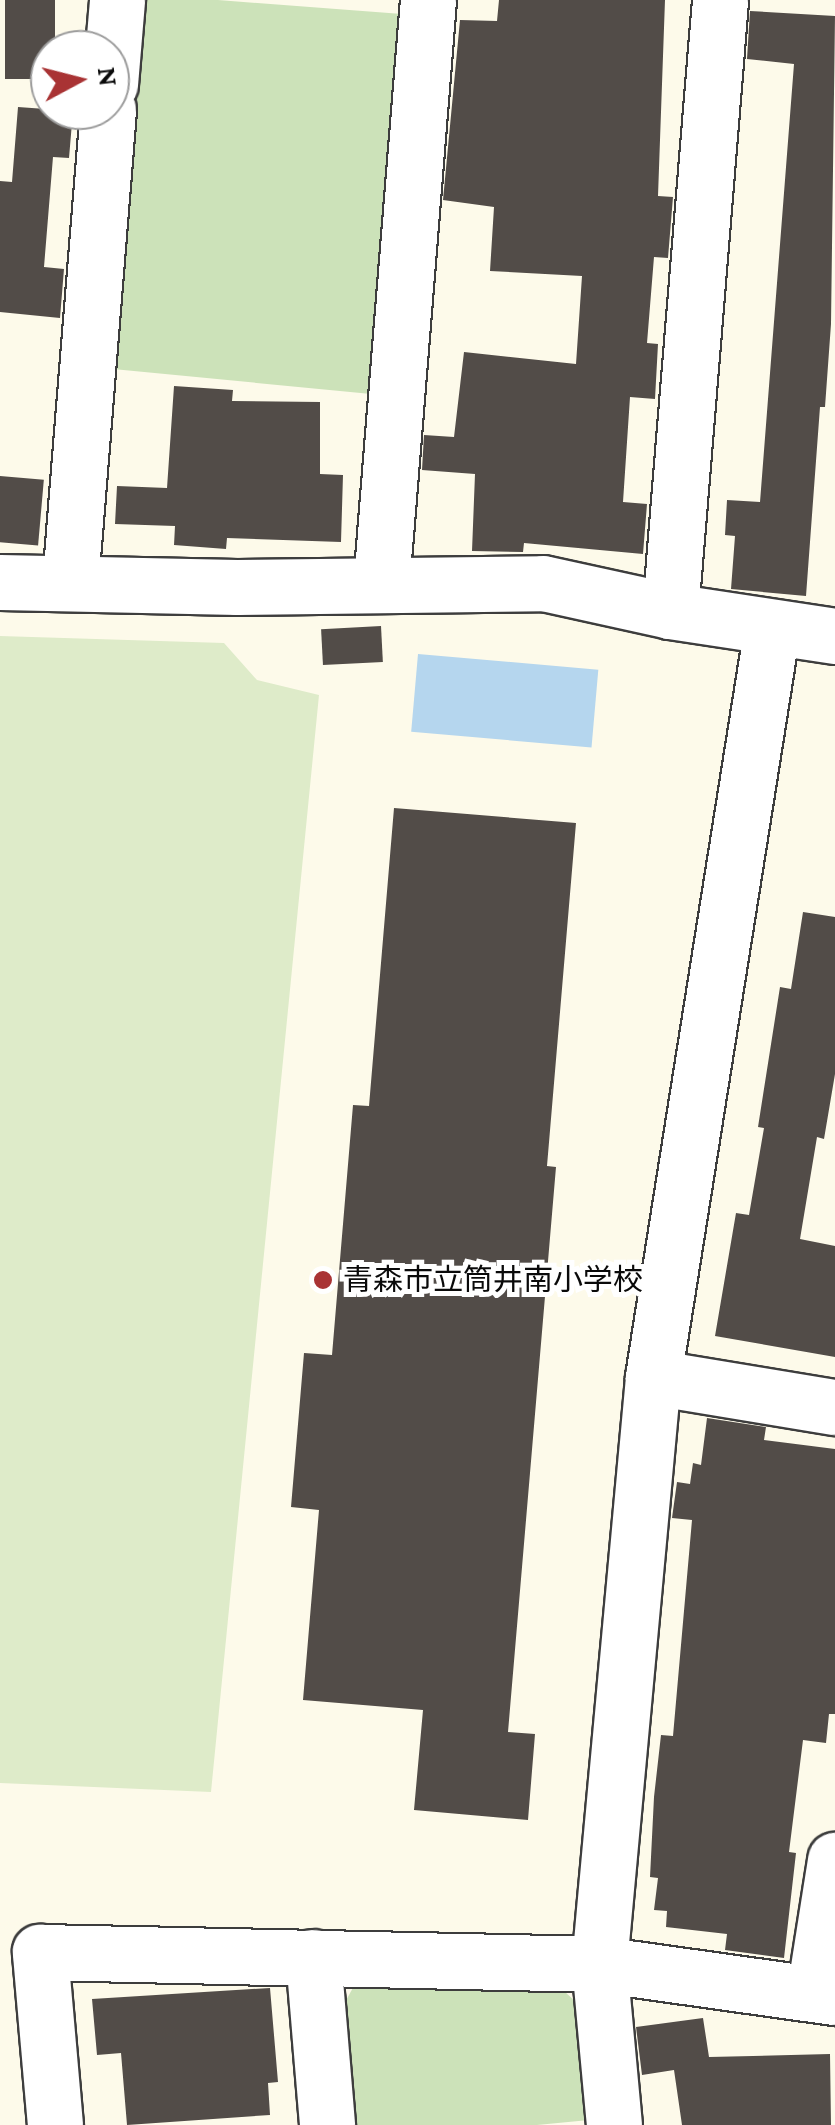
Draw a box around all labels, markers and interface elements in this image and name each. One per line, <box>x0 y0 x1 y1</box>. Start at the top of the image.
north arrow <box>30 30 130 130</box>
text: N <box>92 65 125 88</box>
place label: 青森市立筒井南小学校 <box>343 1262 643 1298</box>
marker: 青森市立筒井南小学校 <box>312 1269 334 1291</box>

